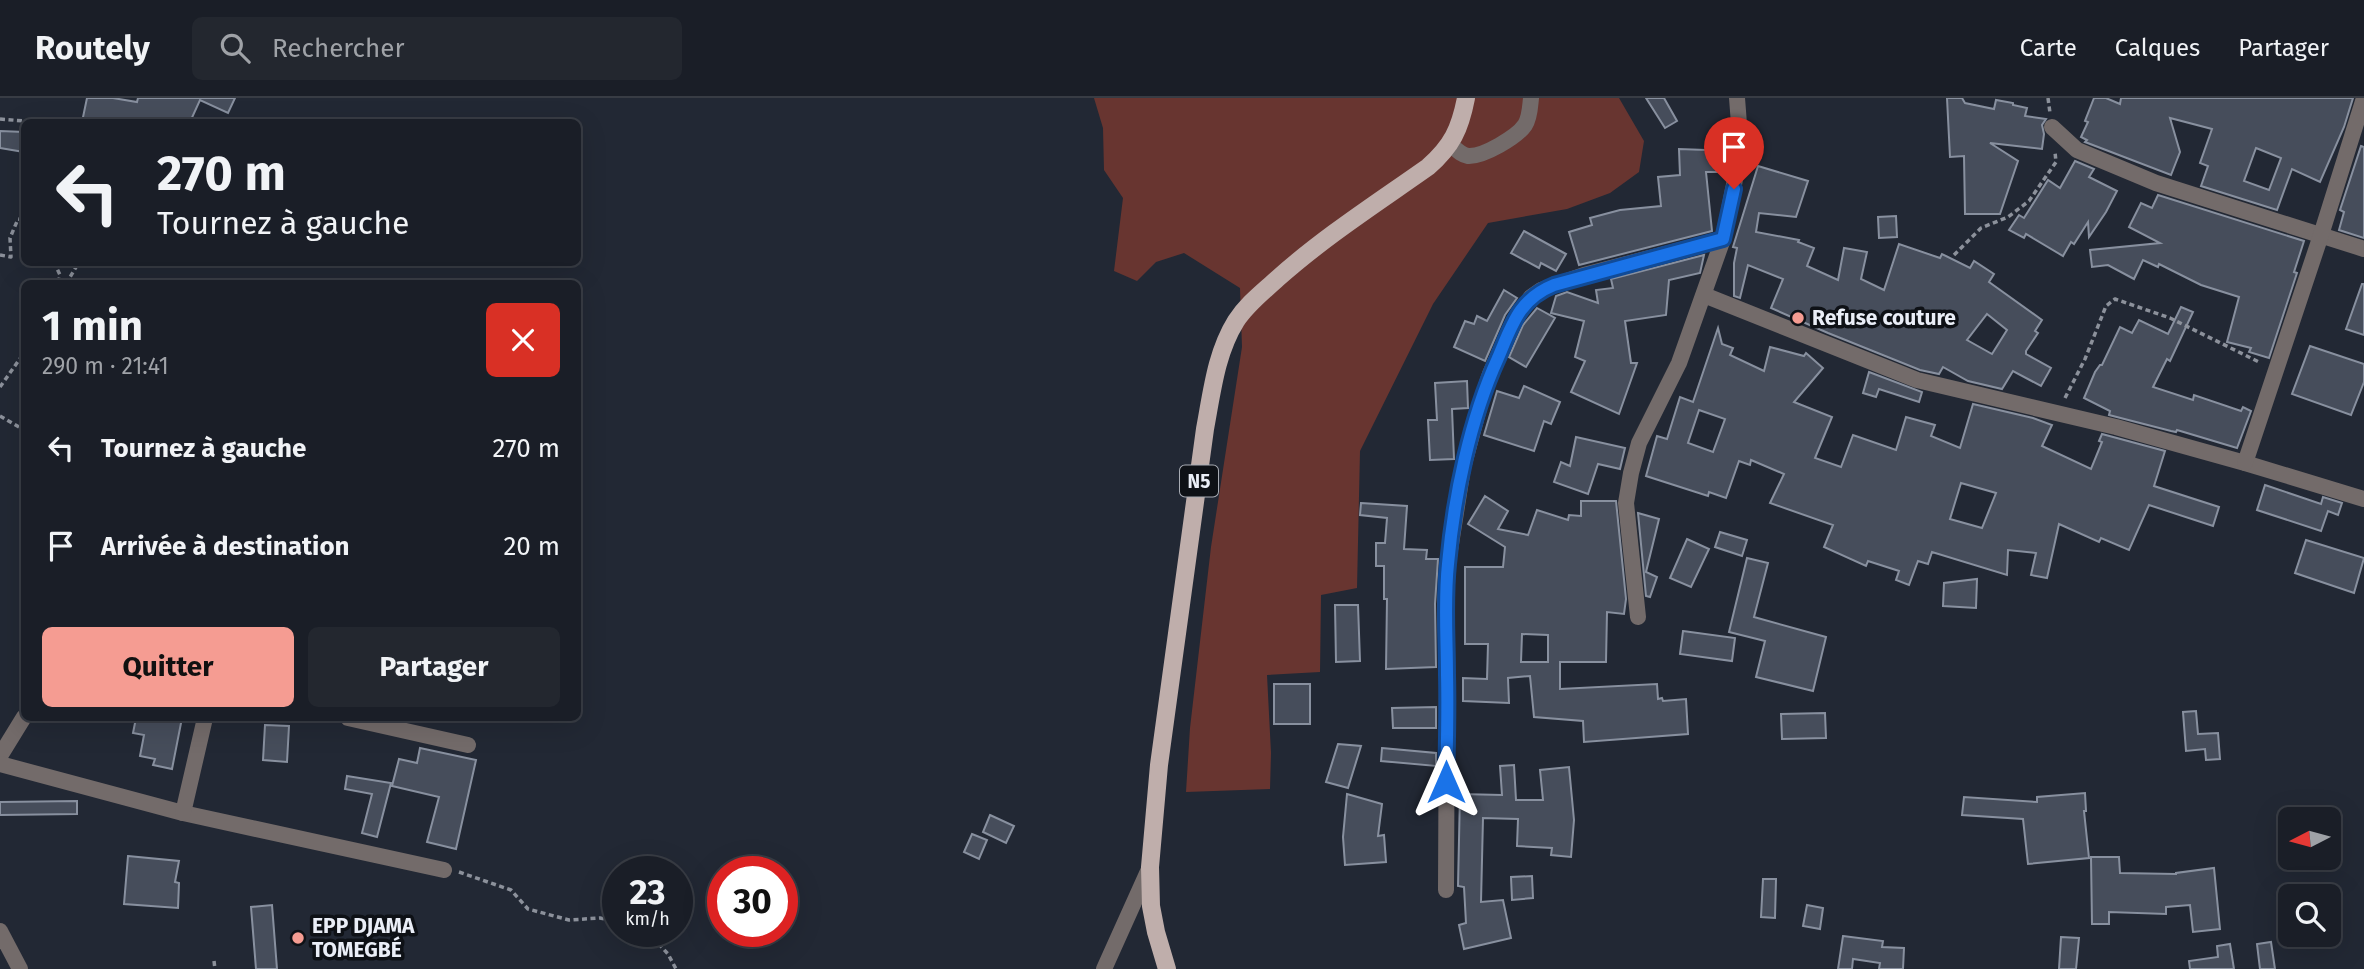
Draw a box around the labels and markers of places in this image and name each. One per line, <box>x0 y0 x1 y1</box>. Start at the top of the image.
pin <box>1704 117 1764 189</box>
place label: Refuse couture <box>1812 305 1956 331</box>
marker: Refuse couture <box>1790 310 1806 326</box>
place label: EPP DJAMA TOMEGBÉ <box>312 913 415 963</box>
marker: EPP DJAMA TOMEGBÉ <box>290 930 306 946</box>

